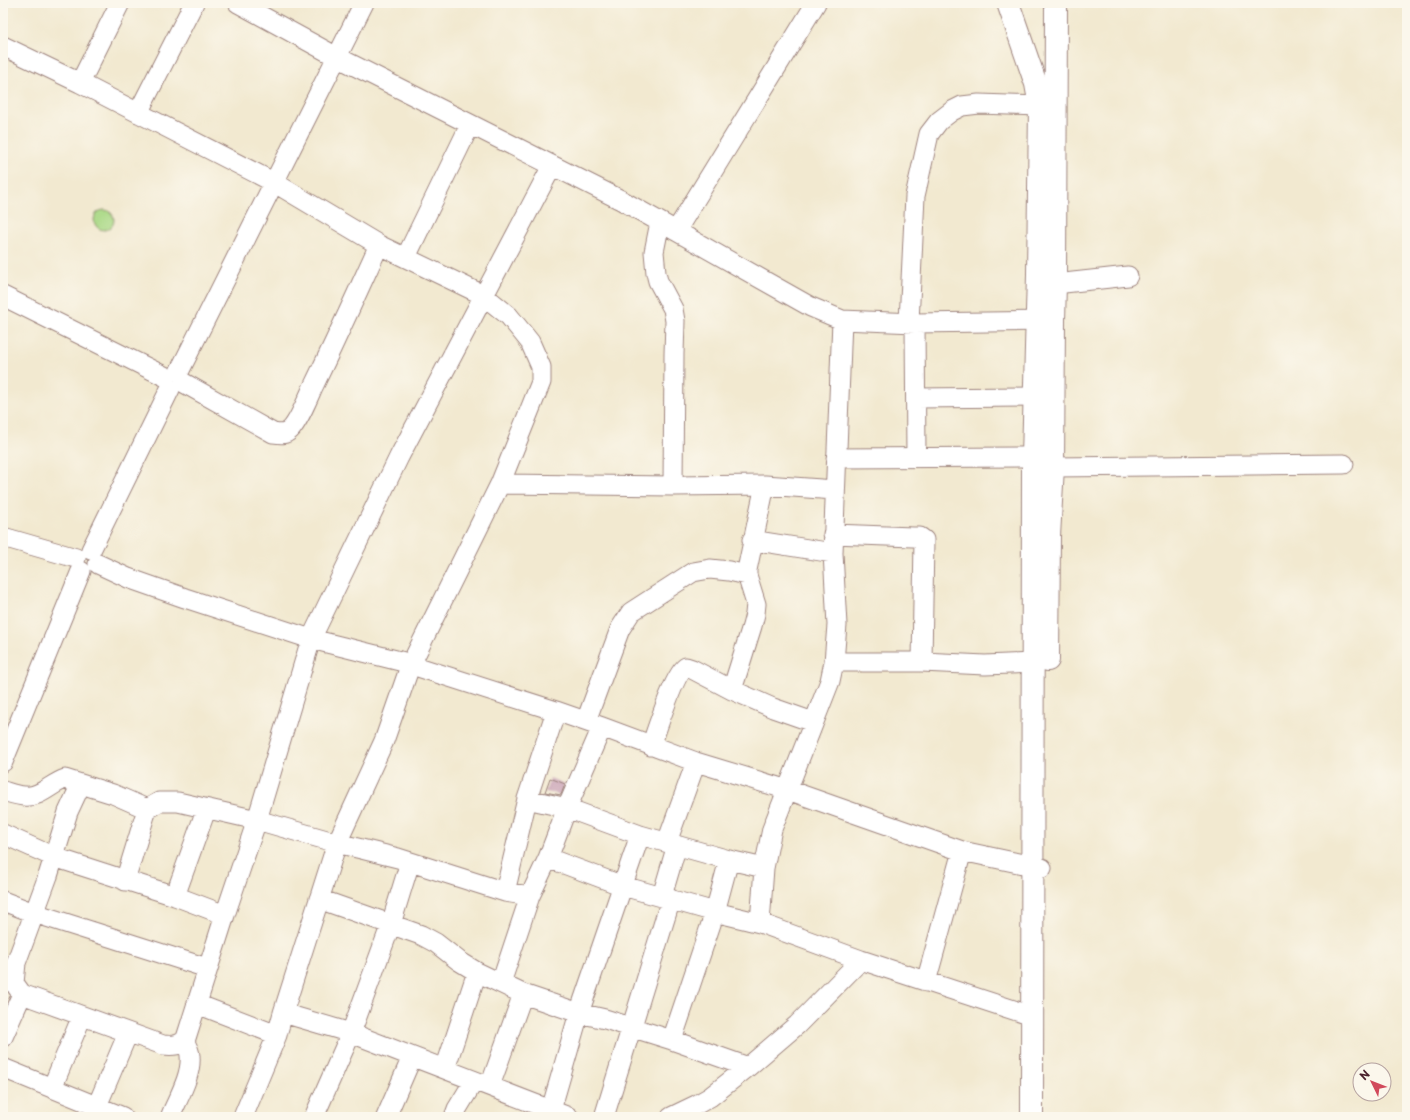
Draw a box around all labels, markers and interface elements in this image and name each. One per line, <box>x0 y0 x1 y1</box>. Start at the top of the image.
north arrow <box>1352 1062 1392 1102</box>
text: N <box>1355 1066 1374 1084</box>

